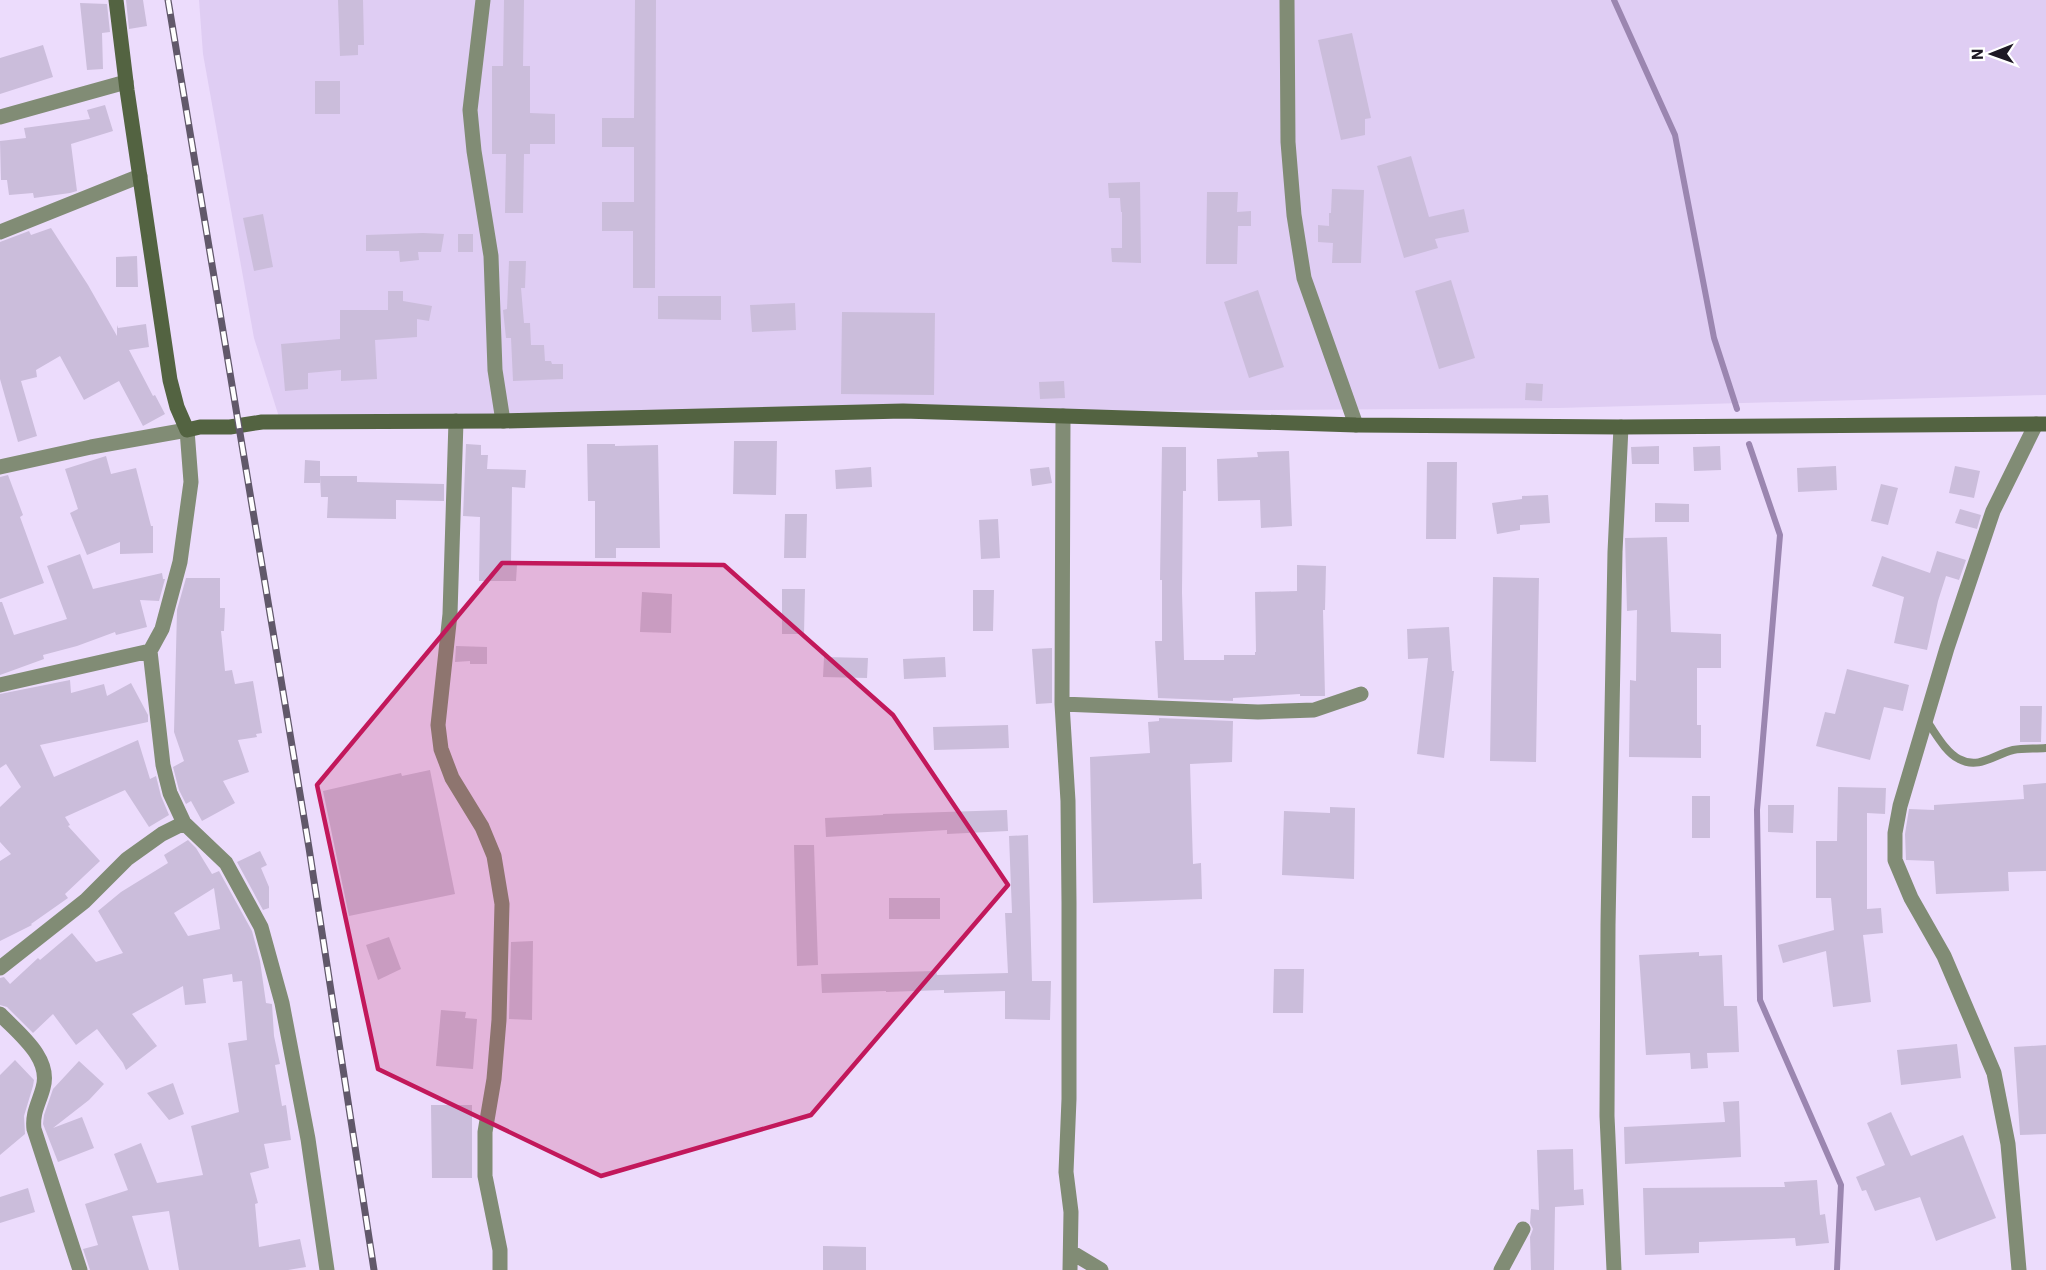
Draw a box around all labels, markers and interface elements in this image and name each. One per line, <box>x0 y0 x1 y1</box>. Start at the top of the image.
north arrow <box>1962 24 2022 84</box>
text: N <box>1967 48 1987 60</box>

